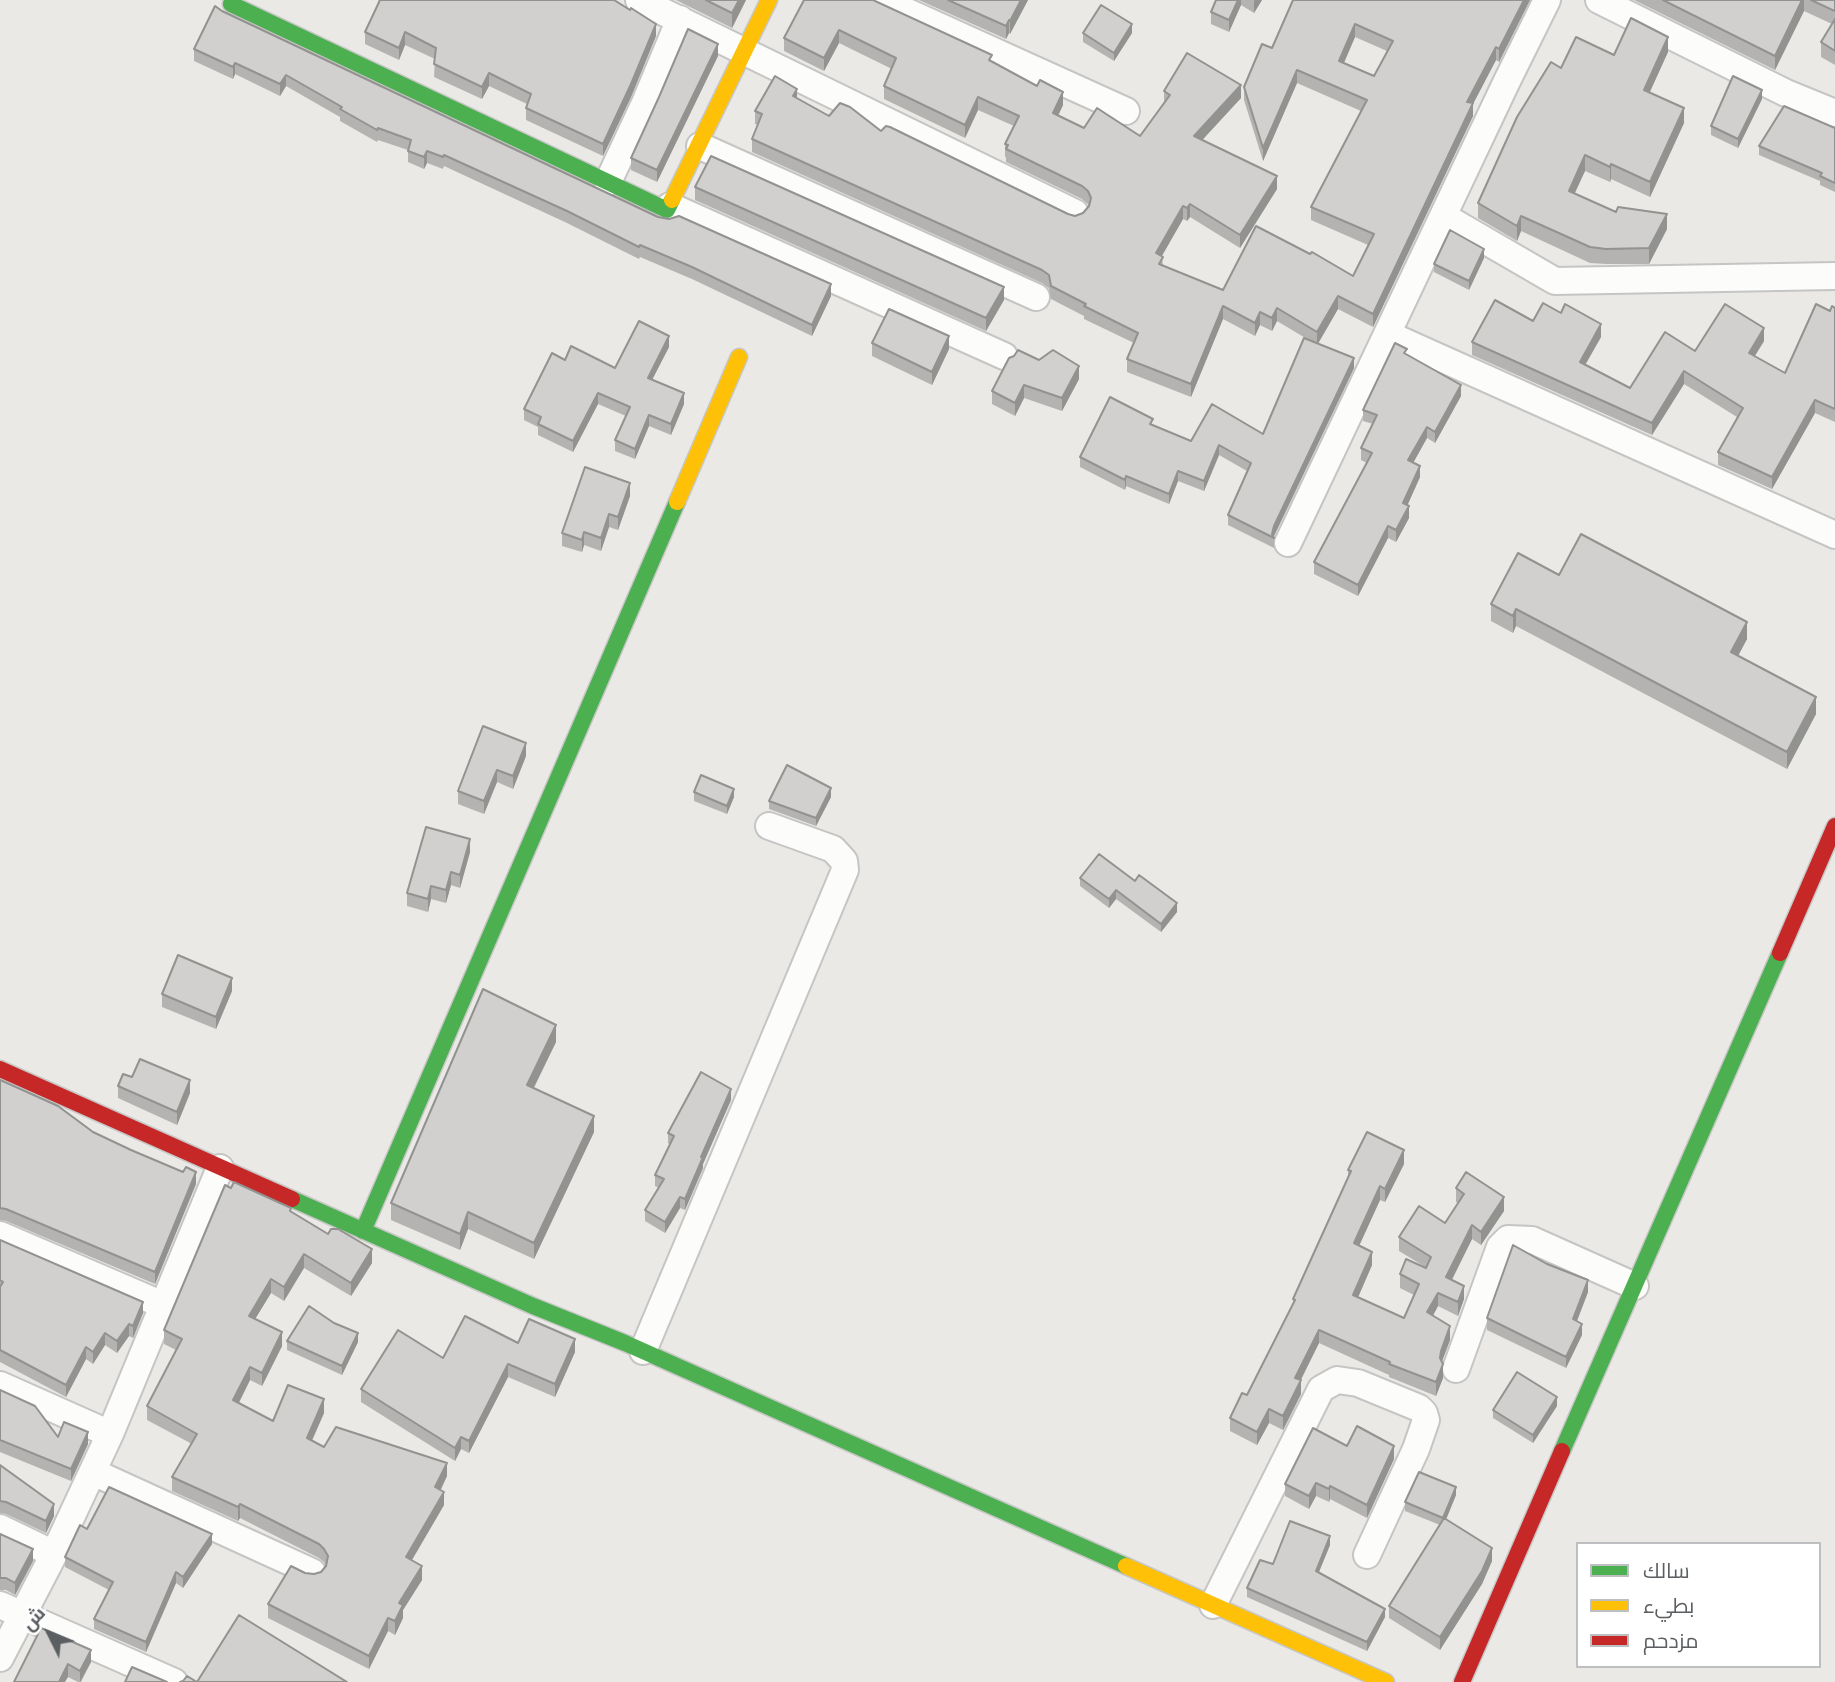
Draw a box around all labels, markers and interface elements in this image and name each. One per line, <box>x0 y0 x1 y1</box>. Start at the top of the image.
legend <box>1576 1542 1821 1668</box>
text: سالك <box>1643 1559 1690 1582</box>
text: بطيء <box>1643 1594 1694 1617</box>
north arrow <box>14 1598 84 1668</box>
text: ش <box>17 1602 49 1634</box>
text: مزدحم <box>1643 1629 1698 1652</box>

